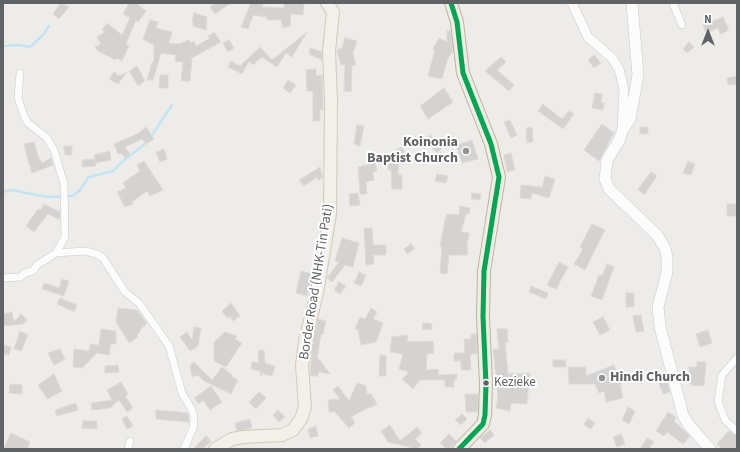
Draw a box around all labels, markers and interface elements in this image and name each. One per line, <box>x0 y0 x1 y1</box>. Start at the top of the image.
north arrow <box>688 12 728 52</box>
text: N <box>704 12 712 27</box>
place label: Koinonia Baptist Church <box>367 135 458 168</box>
marker: Koinonia Baptist Church <box>461 146 471 156</box>
street label: Border Road (NHK-Tin Pati) <box>296 203 338 361</box>
place label: Hindi Church <box>610 370 690 386</box>
marker: Hindi Church <box>597 373 607 383</box>
place label: Kezieke <box>494 375 536 391</box>
marker: Kezieke <box>481 378 491 388</box>

